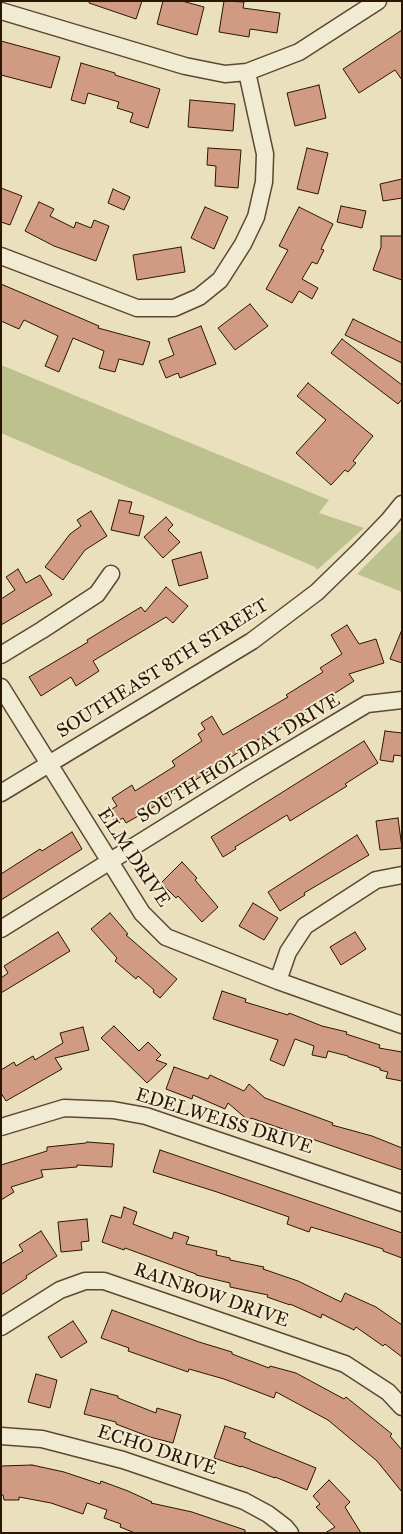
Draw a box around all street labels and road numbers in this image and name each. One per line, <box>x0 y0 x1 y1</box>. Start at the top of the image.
street label: SOUTHEAST 8TH STREET <box>53 594 273 744</box>
street label: SOUTH HOLIDAY DRIVE <box>133 689 345 829</box>
street label: ELM DRIVE <box>92 804 174 912</box>
street label: EDELWEISS DRIVE <box>133 1084 315 1160</box>
street label: RAINBOW DRIVE <box>131 1259 291 1333</box>
street label: ECHO DRIVE <box>94 1421 220 1481</box>

